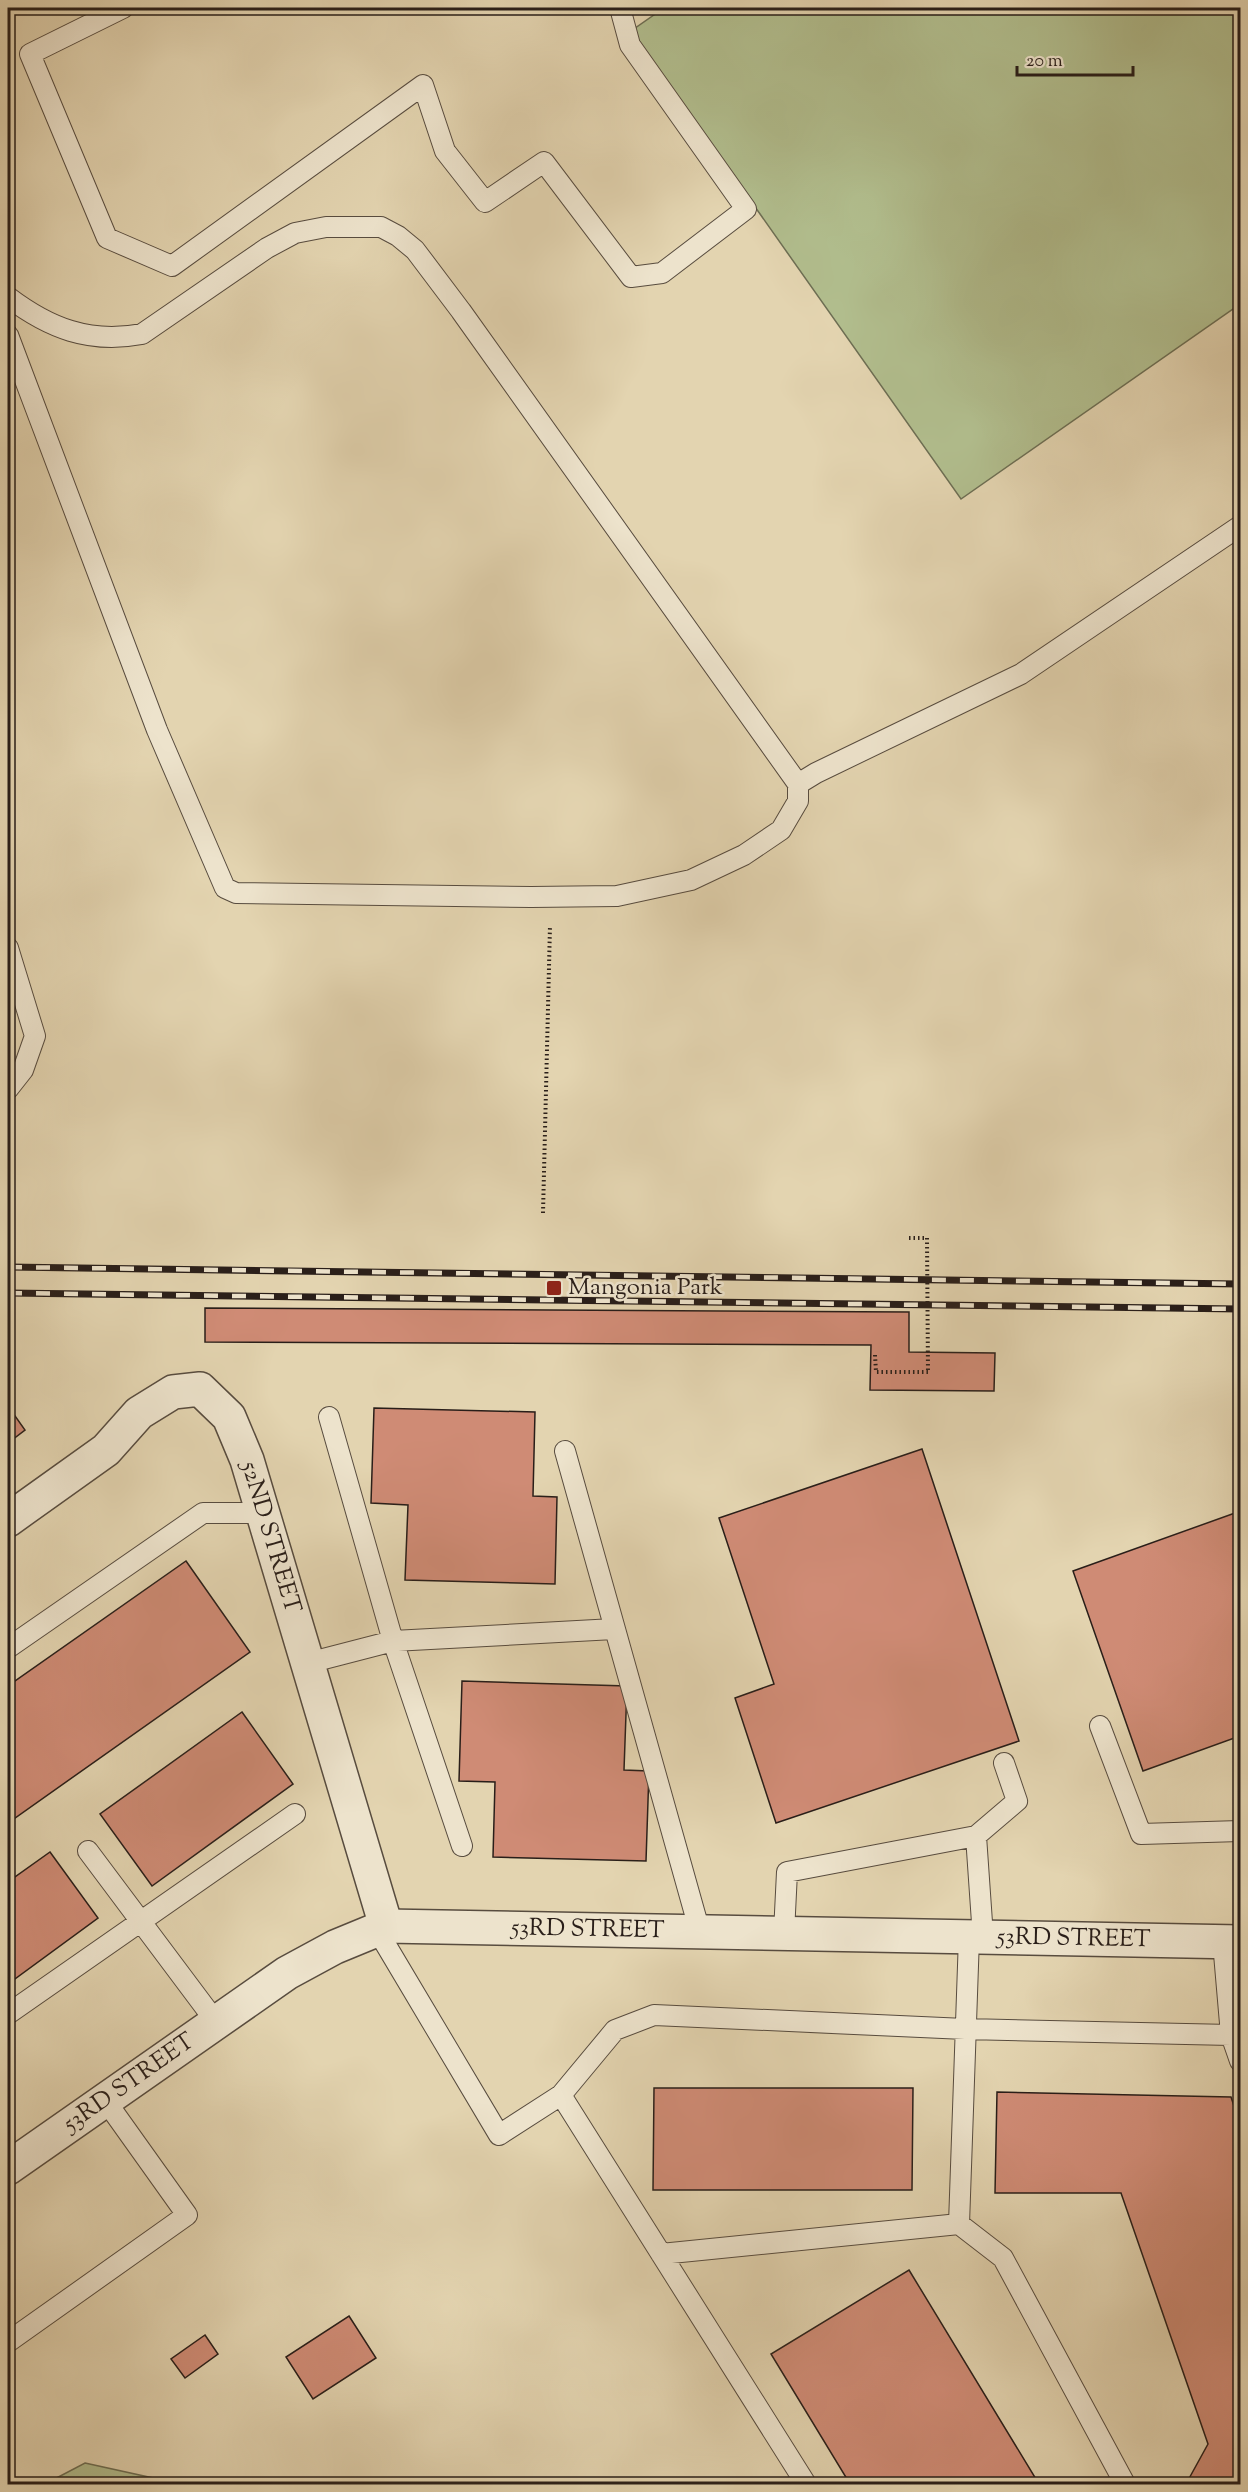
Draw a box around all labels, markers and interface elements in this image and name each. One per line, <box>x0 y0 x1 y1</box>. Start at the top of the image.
scale bar <box>1017 39 1132 77</box>
text: 20 m <box>1026 49 1063 75</box>
place label: Mangonia Park <box>568 1271 723 1305</box>
marker: Mangonia Park <box>545 1279 563 1297</box>
street label: 52ND STREET <box>231 1456 309 1618</box>
street label: 53RD STREET <box>509 1911 665 1948</box>
street label: 53RD STREET <box>995 1920 1151 1957</box>
street label: 53RD STREET <box>55 2025 202 2142</box>

